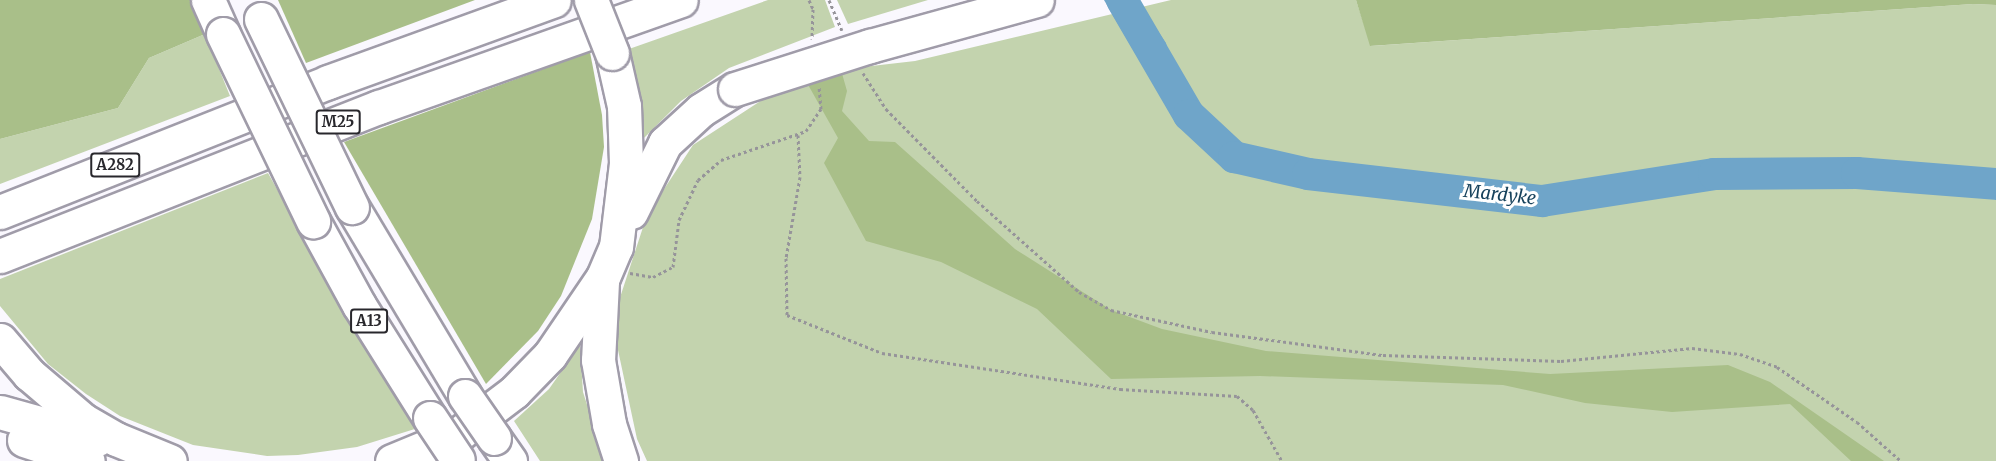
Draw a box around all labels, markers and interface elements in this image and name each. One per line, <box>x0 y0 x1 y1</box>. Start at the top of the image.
road number: M25 <box>316 110 360 134</box>
road number: A282 <box>90 153 140 177</box>
water label: Mardyke <box>1463 180 1537 210</box>
road number: A13 <box>350 309 388 333</box>

